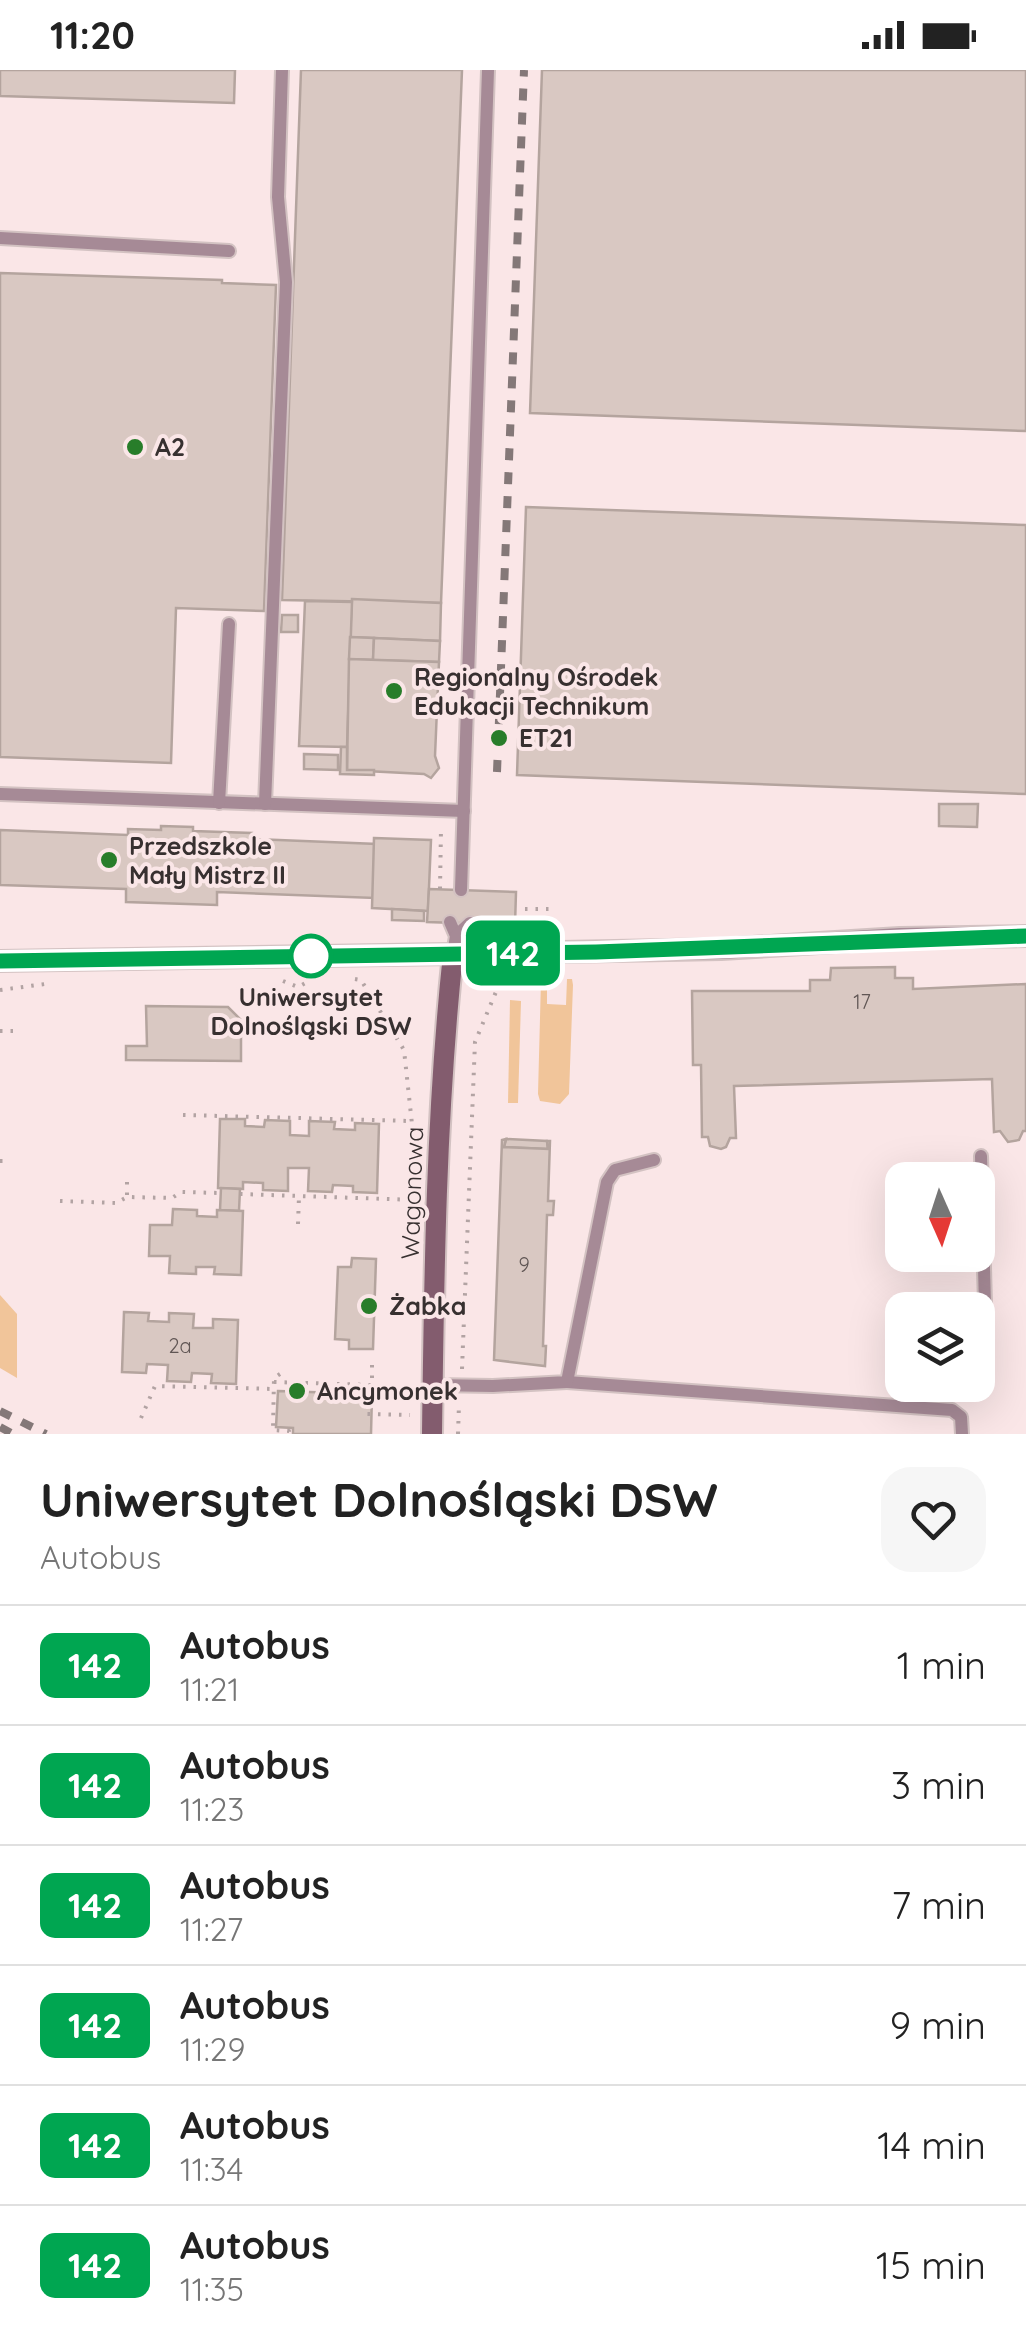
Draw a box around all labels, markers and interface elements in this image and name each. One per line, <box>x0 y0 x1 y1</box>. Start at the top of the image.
text: 11:20 <box>50 11 135 59</box>
place label: A2 <box>155 431 185 462</box>
marker: A2 <box>124 436 146 458</box>
place label: Regionalny Ośrodek Edukacji Technikum <box>414 661 659 721</box>
marker: Regionalny Ośrodek Edukacji Technikum <box>383 680 405 702</box>
place label: ET21 <box>519 722 573 753</box>
marker: ET21 <box>488 727 510 749</box>
place label: Przedszkole Mały Mistrz II <box>129 830 286 890</box>
marker: Przedszkole Mały Mistrz II <box>98 849 120 871</box>
line badge: 142 <box>456 920 570 986</box>
text: 142 <box>486 931 540 975</box>
marker: Uniwersytet Dolnośląski DSW <box>290 935 332 977</box>
place label: Uniwersytet Dolnośląski DSW <box>211 981 412 1041</box>
house number: 17 <box>853 989 871 1014</box>
street label: Wagonowa <box>394 1126 429 1260</box>
north arrow <box>885 1162 995 1272</box>
map controls <box>885 1162 995 1402</box>
house number: 9 <box>518 1252 530 1277</box>
place label: Żabka <box>389 1290 466 1321</box>
button: layers <box>885 1292 995 1402</box>
marker: Żabka <box>358 1295 380 1317</box>
house number: 2a <box>168 1333 192 1358</box>
place label: Ancymonek <box>317 1375 458 1406</box>
marker: Ancymonek <box>286 1380 308 1402</box>
button: heart <box>881 1467 986 1572</box>
text: Uniwersytet Dolnośląski DSW <box>40 1469 718 1529</box>
text: Autobus <box>40 1537 161 1577</box>
text: Autobus <box>180 1621 330 1669</box>
text: 1 min <box>897 1641 986 1689</box>
text: 142 <box>68 1643 122 1687</box>
text: 11:21 <box>180 1669 239 1709</box>
text: Autobus <box>180 1741 330 1789</box>
text: 3 min <box>891 1761 986 1809</box>
text: 142 <box>68 1763 122 1807</box>
text: 11:23 <box>180 1789 244 1829</box>
text: Autobus <box>180 1861 330 1909</box>
text: 7 min <box>891 1881 986 1929</box>
text: 142 <box>68 1883 122 1927</box>
text: 11:27 <box>180 1909 243 1949</box>
text: Autobus <box>180 1981 330 2029</box>
text: 9 min <box>890 2001 986 2049</box>
text: 142 <box>68 2003 122 2047</box>
text: 11:29 <box>180 2029 245 2069</box>
text: Autobus <box>180 2101 330 2149</box>
text: 14 min <box>877 2121 986 2169</box>
text: 142 <box>68 2123 122 2167</box>
text: 11:34 <box>180 2149 243 2189</box>
text: Autobus <box>180 2221 330 2269</box>
text: 15 min <box>876 2241 986 2289</box>
text: 142 <box>68 2243 122 2287</box>
text: 11:35 <box>180 2269 244 2309</box>

